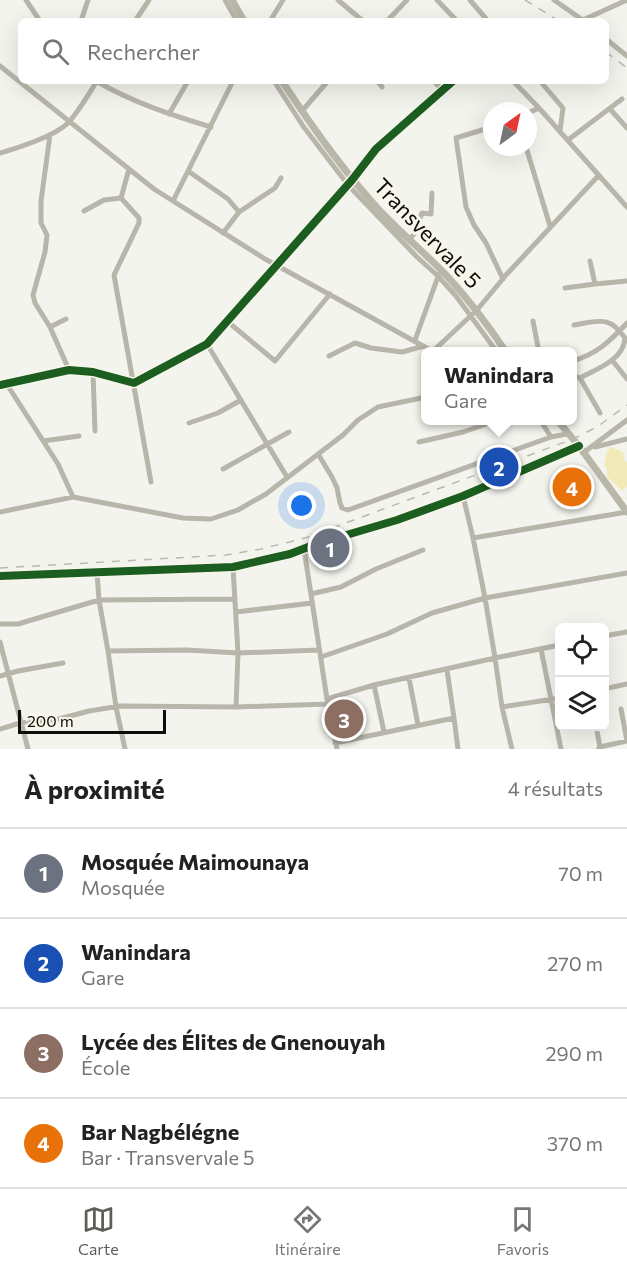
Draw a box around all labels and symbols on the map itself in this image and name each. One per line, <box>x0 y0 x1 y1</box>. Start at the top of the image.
north arrow <box>483 102 537 156</box>
street label: Transvervale 5 <box>369 172 487 294</box>
pin: 2 <box>480 444 518 490</box>
pin: 4 <box>552 464 592 510</box>
your location <box>287 491 316 520</box>
pin: 1 <box>310 526 350 570</box>
pin: 3 <box>324 696 364 742</box>
scale bar <box>18 707 166 734</box>

